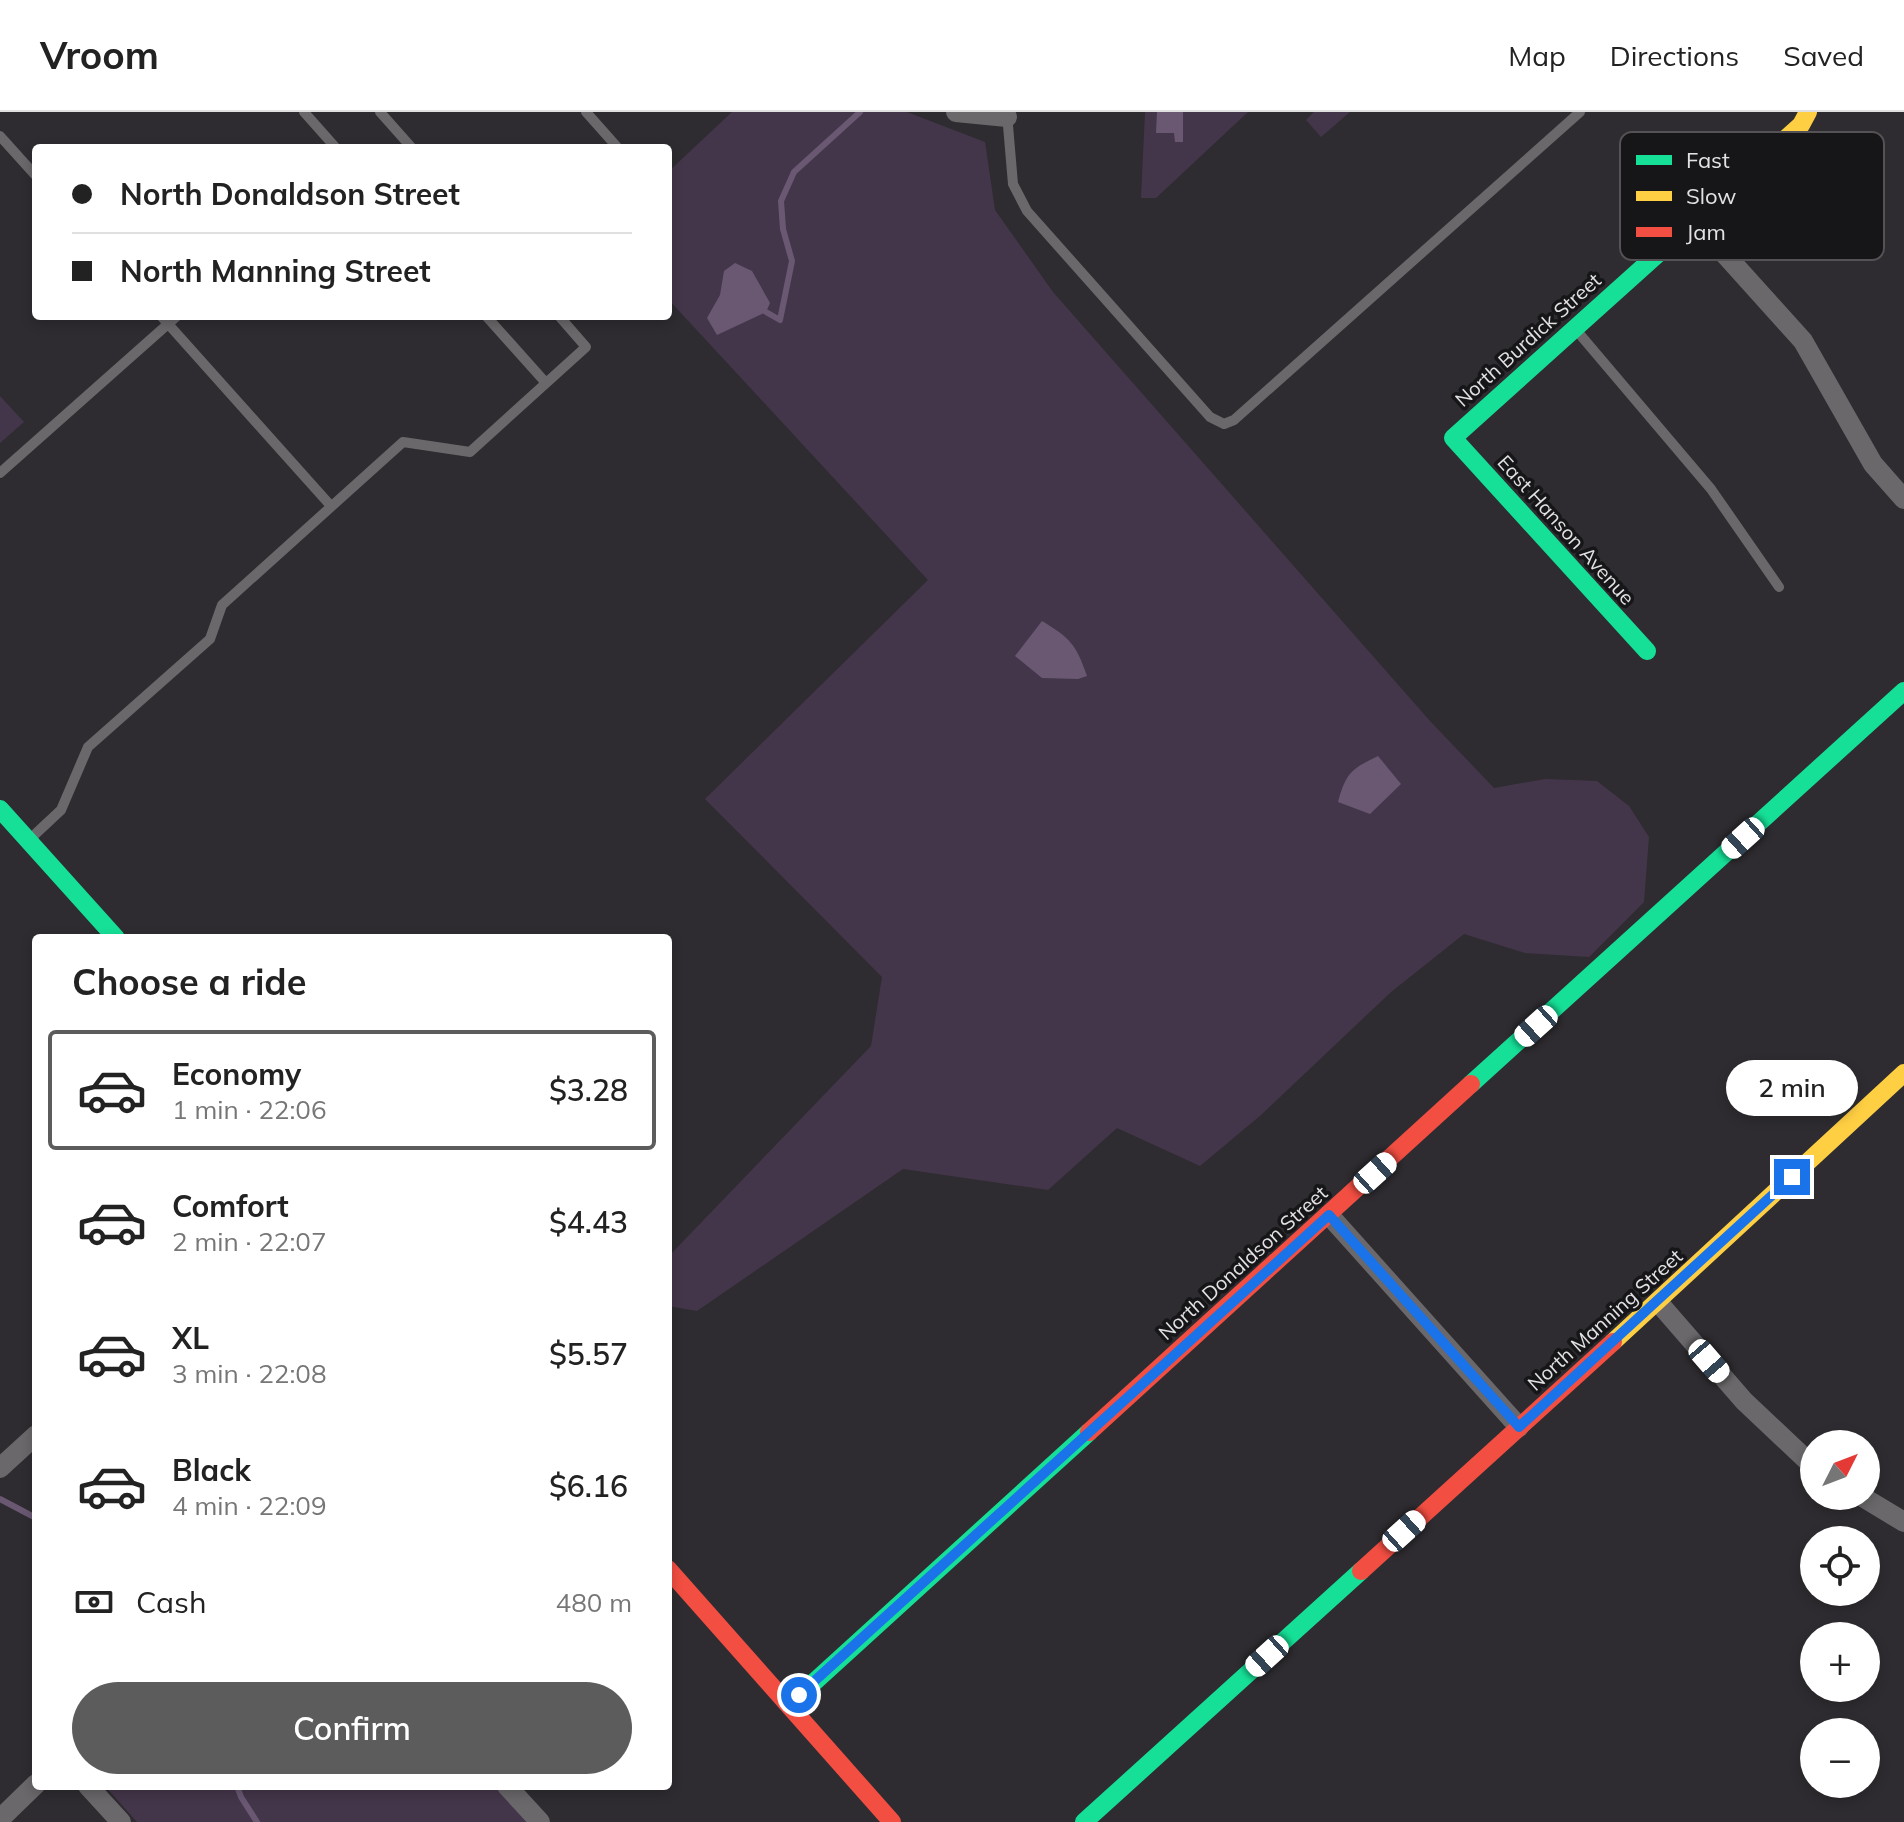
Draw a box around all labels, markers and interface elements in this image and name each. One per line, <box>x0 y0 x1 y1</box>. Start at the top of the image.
text: Vroom <box>40 31 159 79</box>
text: Map <box>1508 38 1566 73</box>
text: Directions <box>1610 38 1739 73</box>
text: Saved <box>1783 38 1864 73</box>
legend <box>1620 132 1884 260</box>
text: Fast <box>1686 146 1730 174</box>
text: North Donaldson Street <box>120 175 460 213</box>
text: Slow <box>1686 182 1736 210</box>
text: Jam <box>1686 218 1726 246</box>
text: North Manning Street <box>120 252 431 290</box>
street label: North Burdick Street <box>1449 267 1606 412</box>
street label: East Hanson Avenue <box>1493 450 1640 610</box>
car <box>1717 813 1769 863</box>
text: Choose a ride <box>72 959 306 1004</box>
car <box>1510 1001 1562 1051</box>
icon: car <box>76 1054 148 1126</box>
text: Economy <box>172 1055 301 1093</box>
callout: 2 min <box>1726 1061 1858 1117</box>
text: $3.28 <box>549 1071 628 1109</box>
text: 2 min <box>1758 1071 1826 1104</box>
text: 1 min · 22:06 <box>172 1093 327 1126</box>
car <box>1349 1148 1401 1198</box>
route end <box>1774 1159 1810 1195</box>
street label: North Donaldson Street <box>1153 1180 1332 1345</box>
icon: car <box>76 1186 148 1258</box>
text: Comfort <box>172 1187 289 1225</box>
text: $4.43 <box>549 1203 628 1241</box>
text: 2 min · 22:07 <box>172 1225 327 1258</box>
street label: North Manning Street <box>1522 1244 1687 1396</box>
icon: car <box>76 1318 148 1390</box>
text: XL <box>172 1319 209 1357</box>
text: $5.57 <box>549 1335 628 1373</box>
car <box>1684 1335 1734 1387</box>
text: 3 min · 22:08 <box>172 1357 327 1390</box>
north arrow <box>1800 1430 1880 1510</box>
map controls <box>1800 1430 1880 1798</box>
icon: car <box>76 1450 148 1522</box>
text: Black <box>172 1451 251 1489</box>
text: $6.16 <box>549 1467 628 1505</box>
text: 4 min · 22:09 <box>172 1489 327 1522</box>
car <box>1378 1506 1430 1556</box>
button: locate <box>1800 1526 1880 1606</box>
icon: cash <box>72 1580 116 1624</box>
text: Cash <box>136 1583 207 1621</box>
text: 480 m <box>556 1586 632 1619</box>
button: + <box>1800 1622 1880 1702</box>
car <box>1241 1631 1293 1681</box>
route start <box>781 1677 817 1713</box>
button: Confirm <box>72 1682 632 1774</box>
button: − <box>1800 1718 1880 1798</box>

